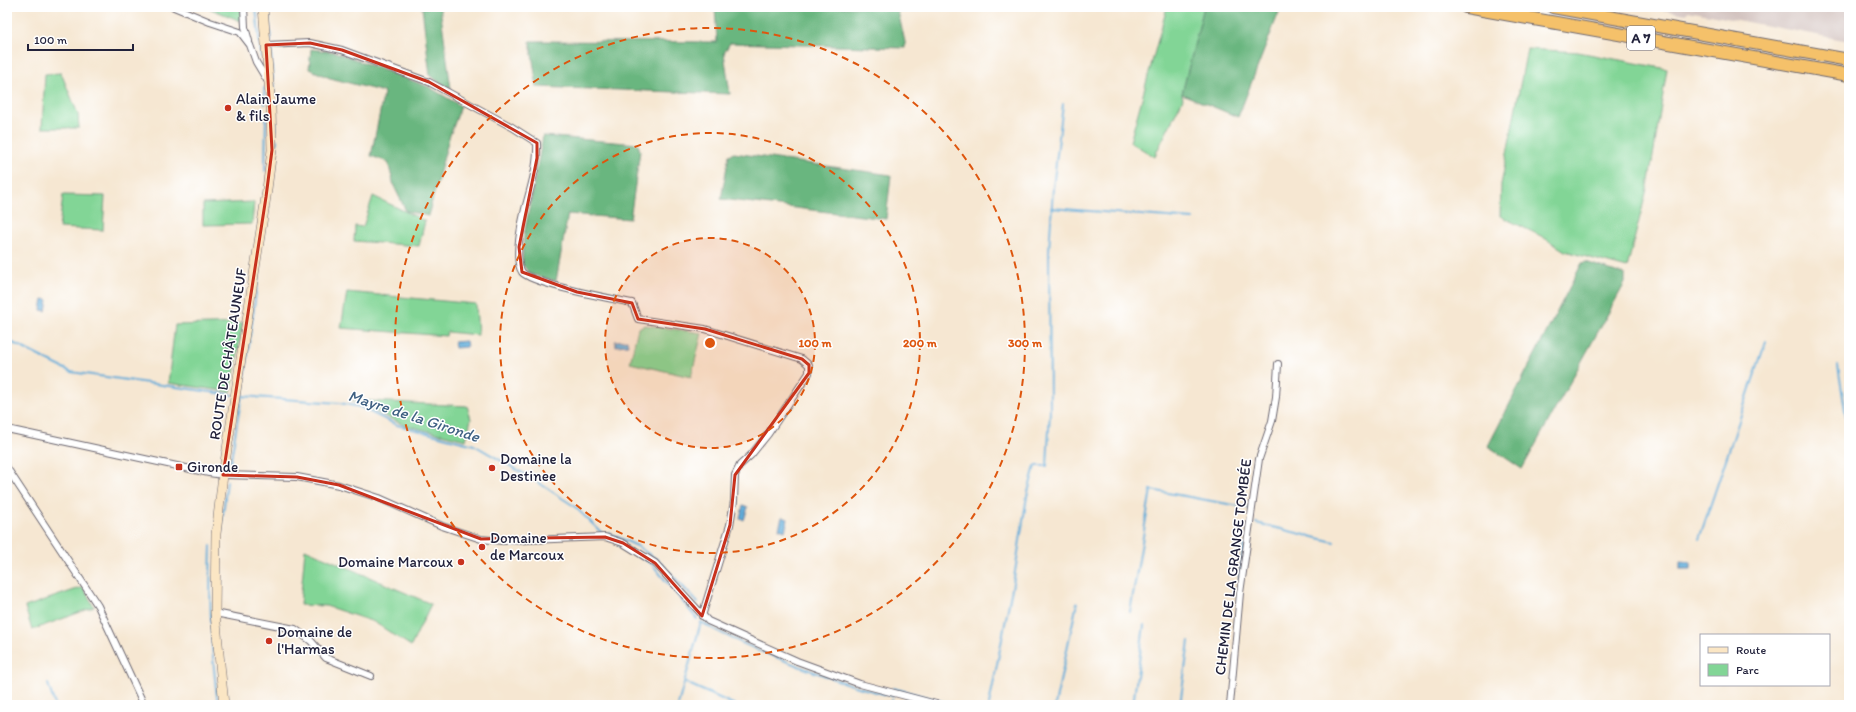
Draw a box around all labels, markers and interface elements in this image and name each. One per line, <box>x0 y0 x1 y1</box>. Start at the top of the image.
scale bar <box>28 26 133 52</box>
road number: A 7 <box>1627 26 1655 50</box>
text: 100 m <box>34 33 67 47</box>
place label: Alain Jaume & fils <box>236 90 316 125</box>
marker: Alain Jaume & fils <box>223 103 233 113</box>
street label: ROUTE DE CHÂTEAUNEUF <box>206 267 251 441</box>
centre of rings <box>703 336 717 350</box>
text: 100 m <box>798 336 832 350</box>
text: 200 m <box>903 336 938 350</box>
text: 300 m <box>1008 336 1043 350</box>
water label: Mayre de la Gironde <box>346 386 483 447</box>
place label: Domaine la Destinee <box>500 450 572 485</box>
place label: Gironde <box>187 458 238 476</box>
street label: CHEMIN DE LA GRANGE TOMBÉE <box>1211 458 1255 676</box>
marker: Gironde <box>174 462 184 472</box>
marker: Domaine la Destinee <box>487 463 497 473</box>
place label: Domaine de Marcoux <box>490 529 565 564</box>
marker: Domaine de Marcoux <box>477 542 487 552</box>
place label: Domaine Marcoux <box>338 553 453 571</box>
marker: Domaine Marcoux <box>456 557 466 567</box>
place label: Domaine de l'Harmas <box>277 623 352 658</box>
legend <box>1700 634 1830 686</box>
marker: Domaine de l'Harmas <box>264 636 274 646</box>
text: Route <box>1736 643 1766 657</box>
text: Parc <box>1736 663 1759 677</box>

